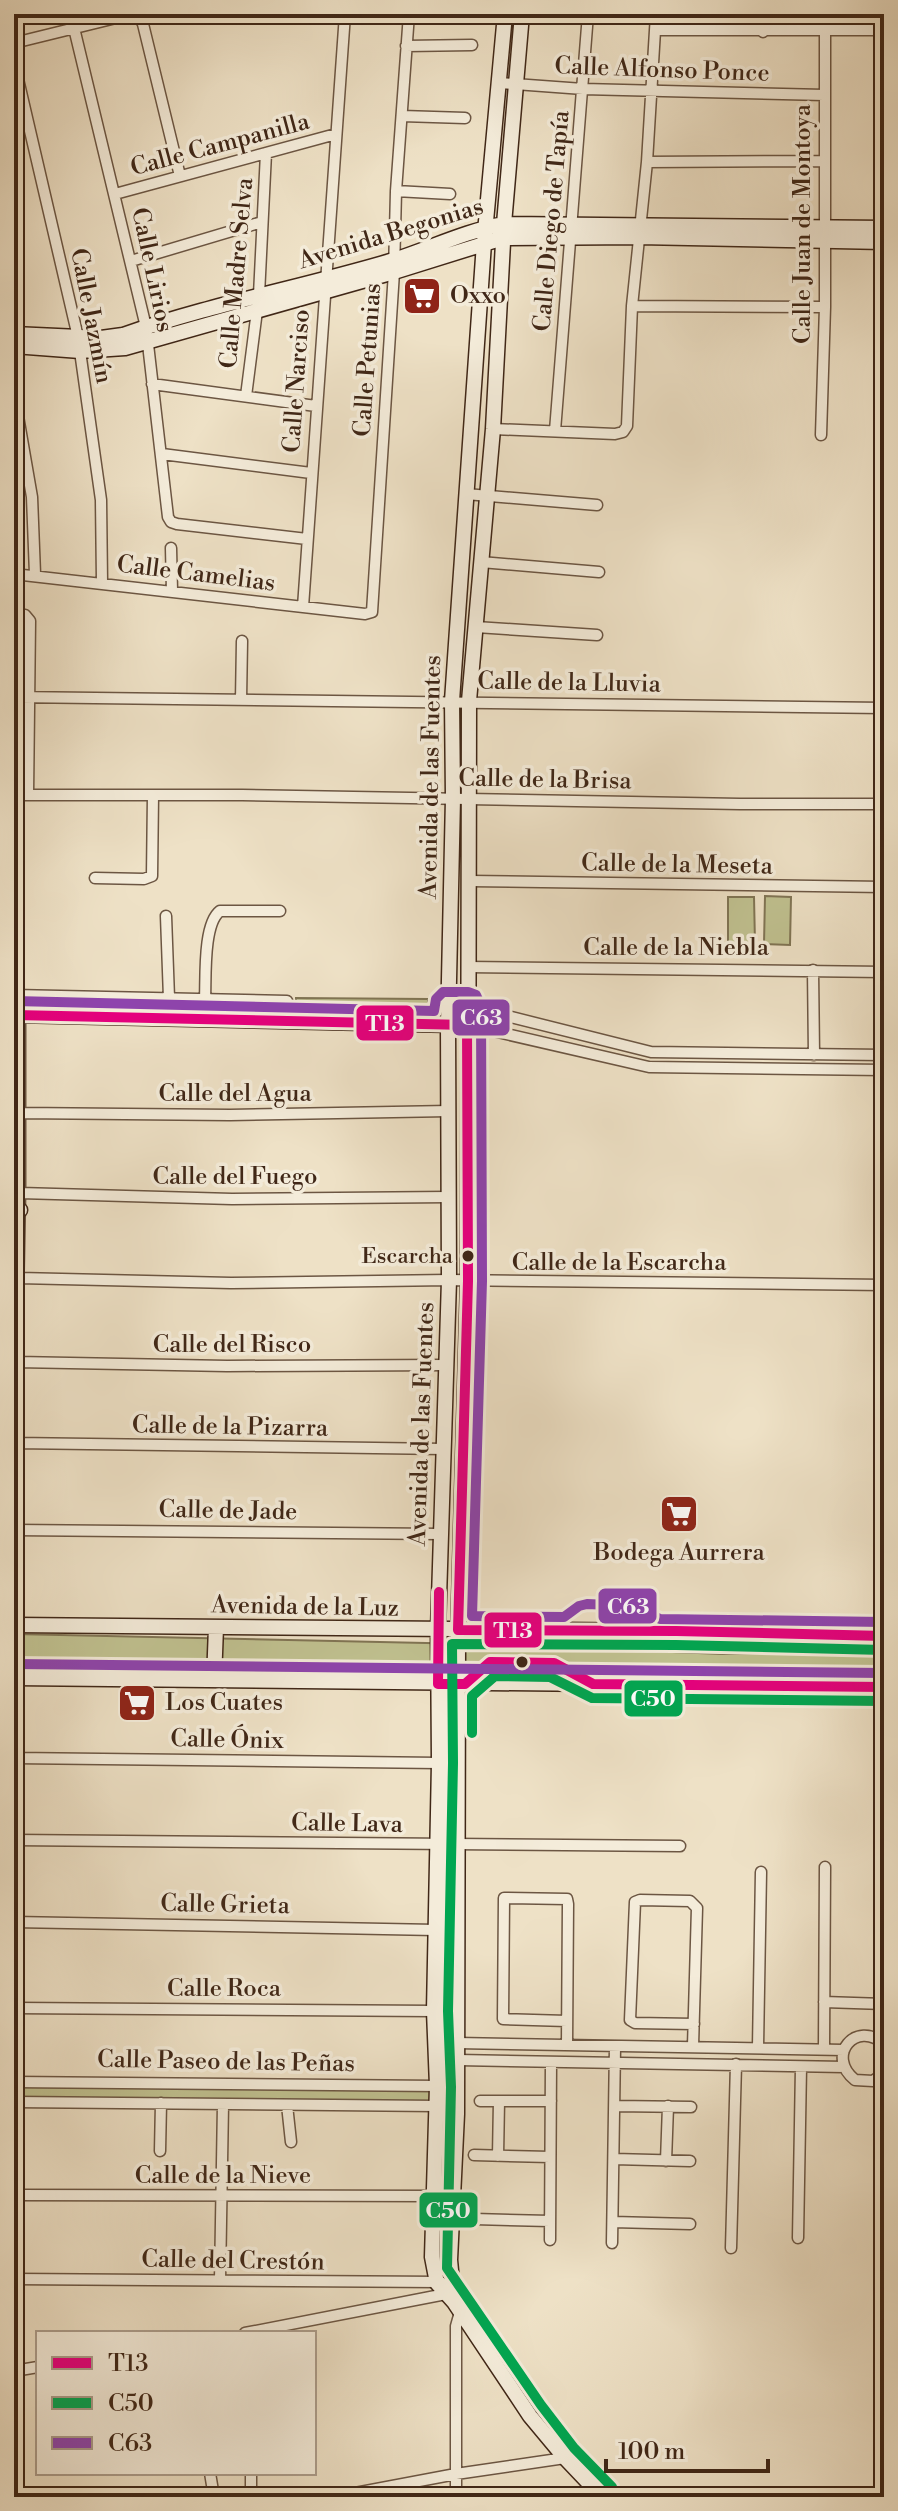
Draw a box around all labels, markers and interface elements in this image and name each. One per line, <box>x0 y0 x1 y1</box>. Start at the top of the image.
street label: Calle Alfonso Ponce <box>554 51 770 89</box>
street label: Calle Juan de Montoya <box>788 103 818 344</box>
street label: Calle Campanilla <box>127 106 314 183</box>
street label: Calle Diego de Tapía <box>527 108 577 333</box>
street label: Calle Madre Selva <box>214 176 260 370</box>
street label: Avenida Begonias <box>294 192 487 277</box>
street label: Calle Lirios <box>124 205 180 335</box>
street label: Calle Jazmín <box>63 246 119 386</box>
supermarket icon: Oxxo <box>401 275 443 317</box>
place label: Oxxo <box>450 281 506 311</box>
street label: Calle Petunias <box>348 282 388 438</box>
street label: Calle Narciso <box>277 308 317 454</box>
street label: Calle Camelias <box>115 549 277 599</box>
street label: Avenida de las Fuentes <box>414 655 448 900</box>
street label: Calle de la Lluvia <box>477 666 662 700</box>
street label: Calle de la Brisa <box>458 763 633 797</box>
street label: Calle de la Meseta <box>581 848 774 882</box>
street label: Calle de la Niebla <box>583 933 770 963</box>
line badge: C63 <box>451 998 511 1037</box>
line badge: T13 <box>355 1004 415 1042</box>
text: C63 <box>460 1005 502 1032</box>
text: T13 <box>365 1011 405 1038</box>
street label: Calle del Agua <box>158 1079 312 1109</box>
street label: Calle del Fuego <box>152 1162 318 1192</box>
place label: Escarcha <box>362 1243 454 1270</box>
marker: Escarcha <box>460 1248 476 1264</box>
street label: Calle de la Escarcha <box>512 1248 727 1278</box>
street label: Avenida de las Fuentes <box>403 1302 441 1547</box>
street label: Calle del Risco <box>153 1330 311 1360</box>
street label: Calle de la Pizarra <box>132 1410 329 1444</box>
supermarket icon: Bodega Aurrera <box>658 1493 700 1535</box>
street label: Calle de Jade <box>158 1495 298 1527</box>
place label: Bodega Aurrera <box>592 1538 765 1568</box>
line badge: C63 <box>597 1587 658 1625</box>
street label: Avenida de la Luz <box>210 1590 399 1624</box>
text: C63 <box>607 1594 649 1621</box>
line badge: T13 <box>483 1611 543 1649</box>
text: T13 <box>493 1618 533 1645</box>
unlabelled marker <box>514 1654 530 1670</box>
line badge: C50 <box>623 1679 684 1718</box>
supermarket icon: Los Cuates <box>116 1682 158 1724</box>
text: C50 <box>630 1686 676 1713</box>
place label: Los Cuates <box>165 1688 283 1718</box>
street label: Calle Ónix <box>170 1722 285 1756</box>
street label: Calle Lava <box>291 1808 404 1840</box>
street label: Calle Grieta <box>160 1889 291 1921</box>
street label: Calle Roca <box>167 1974 282 2004</box>
street label: Calle Paseo de las Peñas <box>97 2045 355 2079</box>
street label: Calle de la Nieve <box>135 2161 311 2191</box>
line badge: C50 <box>418 2191 479 2229</box>
text: C50 <box>425 2198 471 2225</box>
street label: Calle del Crestón <box>141 2244 325 2278</box>
legend <box>36 2331 316 2475</box>
text: T13 <box>108 2349 149 2379</box>
text: C50 <box>108 2389 154 2419</box>
scale bar <box>606 2423 768 2473</box>
text: C63 <box>108 2429 152 2459</box>
text: 100 m <box>618 2437 685 2467</box>

